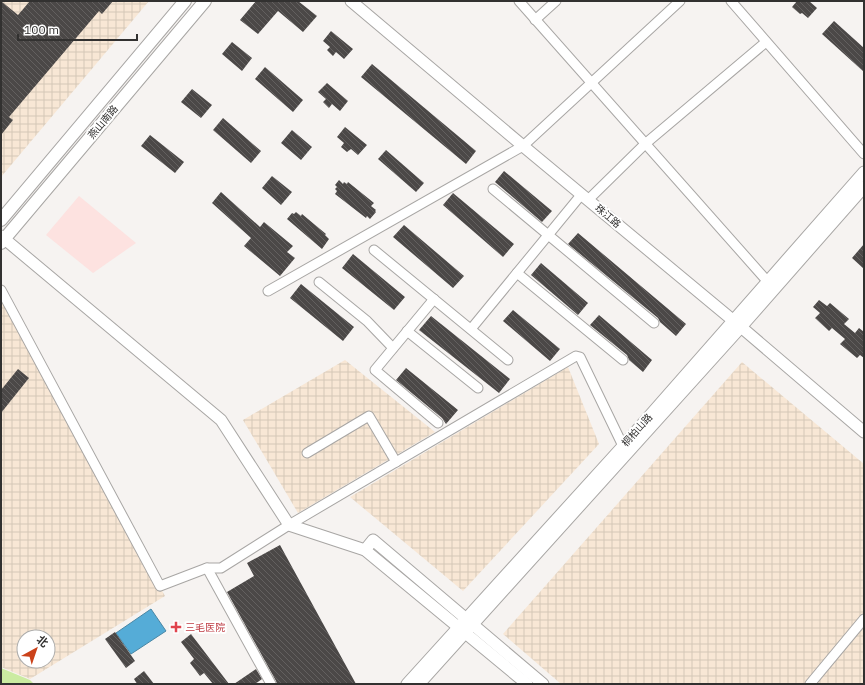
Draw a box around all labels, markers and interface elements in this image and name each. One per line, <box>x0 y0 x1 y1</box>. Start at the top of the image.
scale bar <box>18 16 137 42</box>
text: 100 m <box>24 22 59 37</box>
street label: 燕山南路 <box>85 103 121 141</box>
street label: 珠江路 <box>592 201 624 231</box>
street label: 桐柏山路 <box>619 411 655 449</box>
marker: 三毛医院 <box>170 621 182 633</box>
place label: 三毛医院 <box>185 621 225 634</box>
north arrow <box>16 629 56 669</box>
text: 北 <box>34 632 51 650</box>

